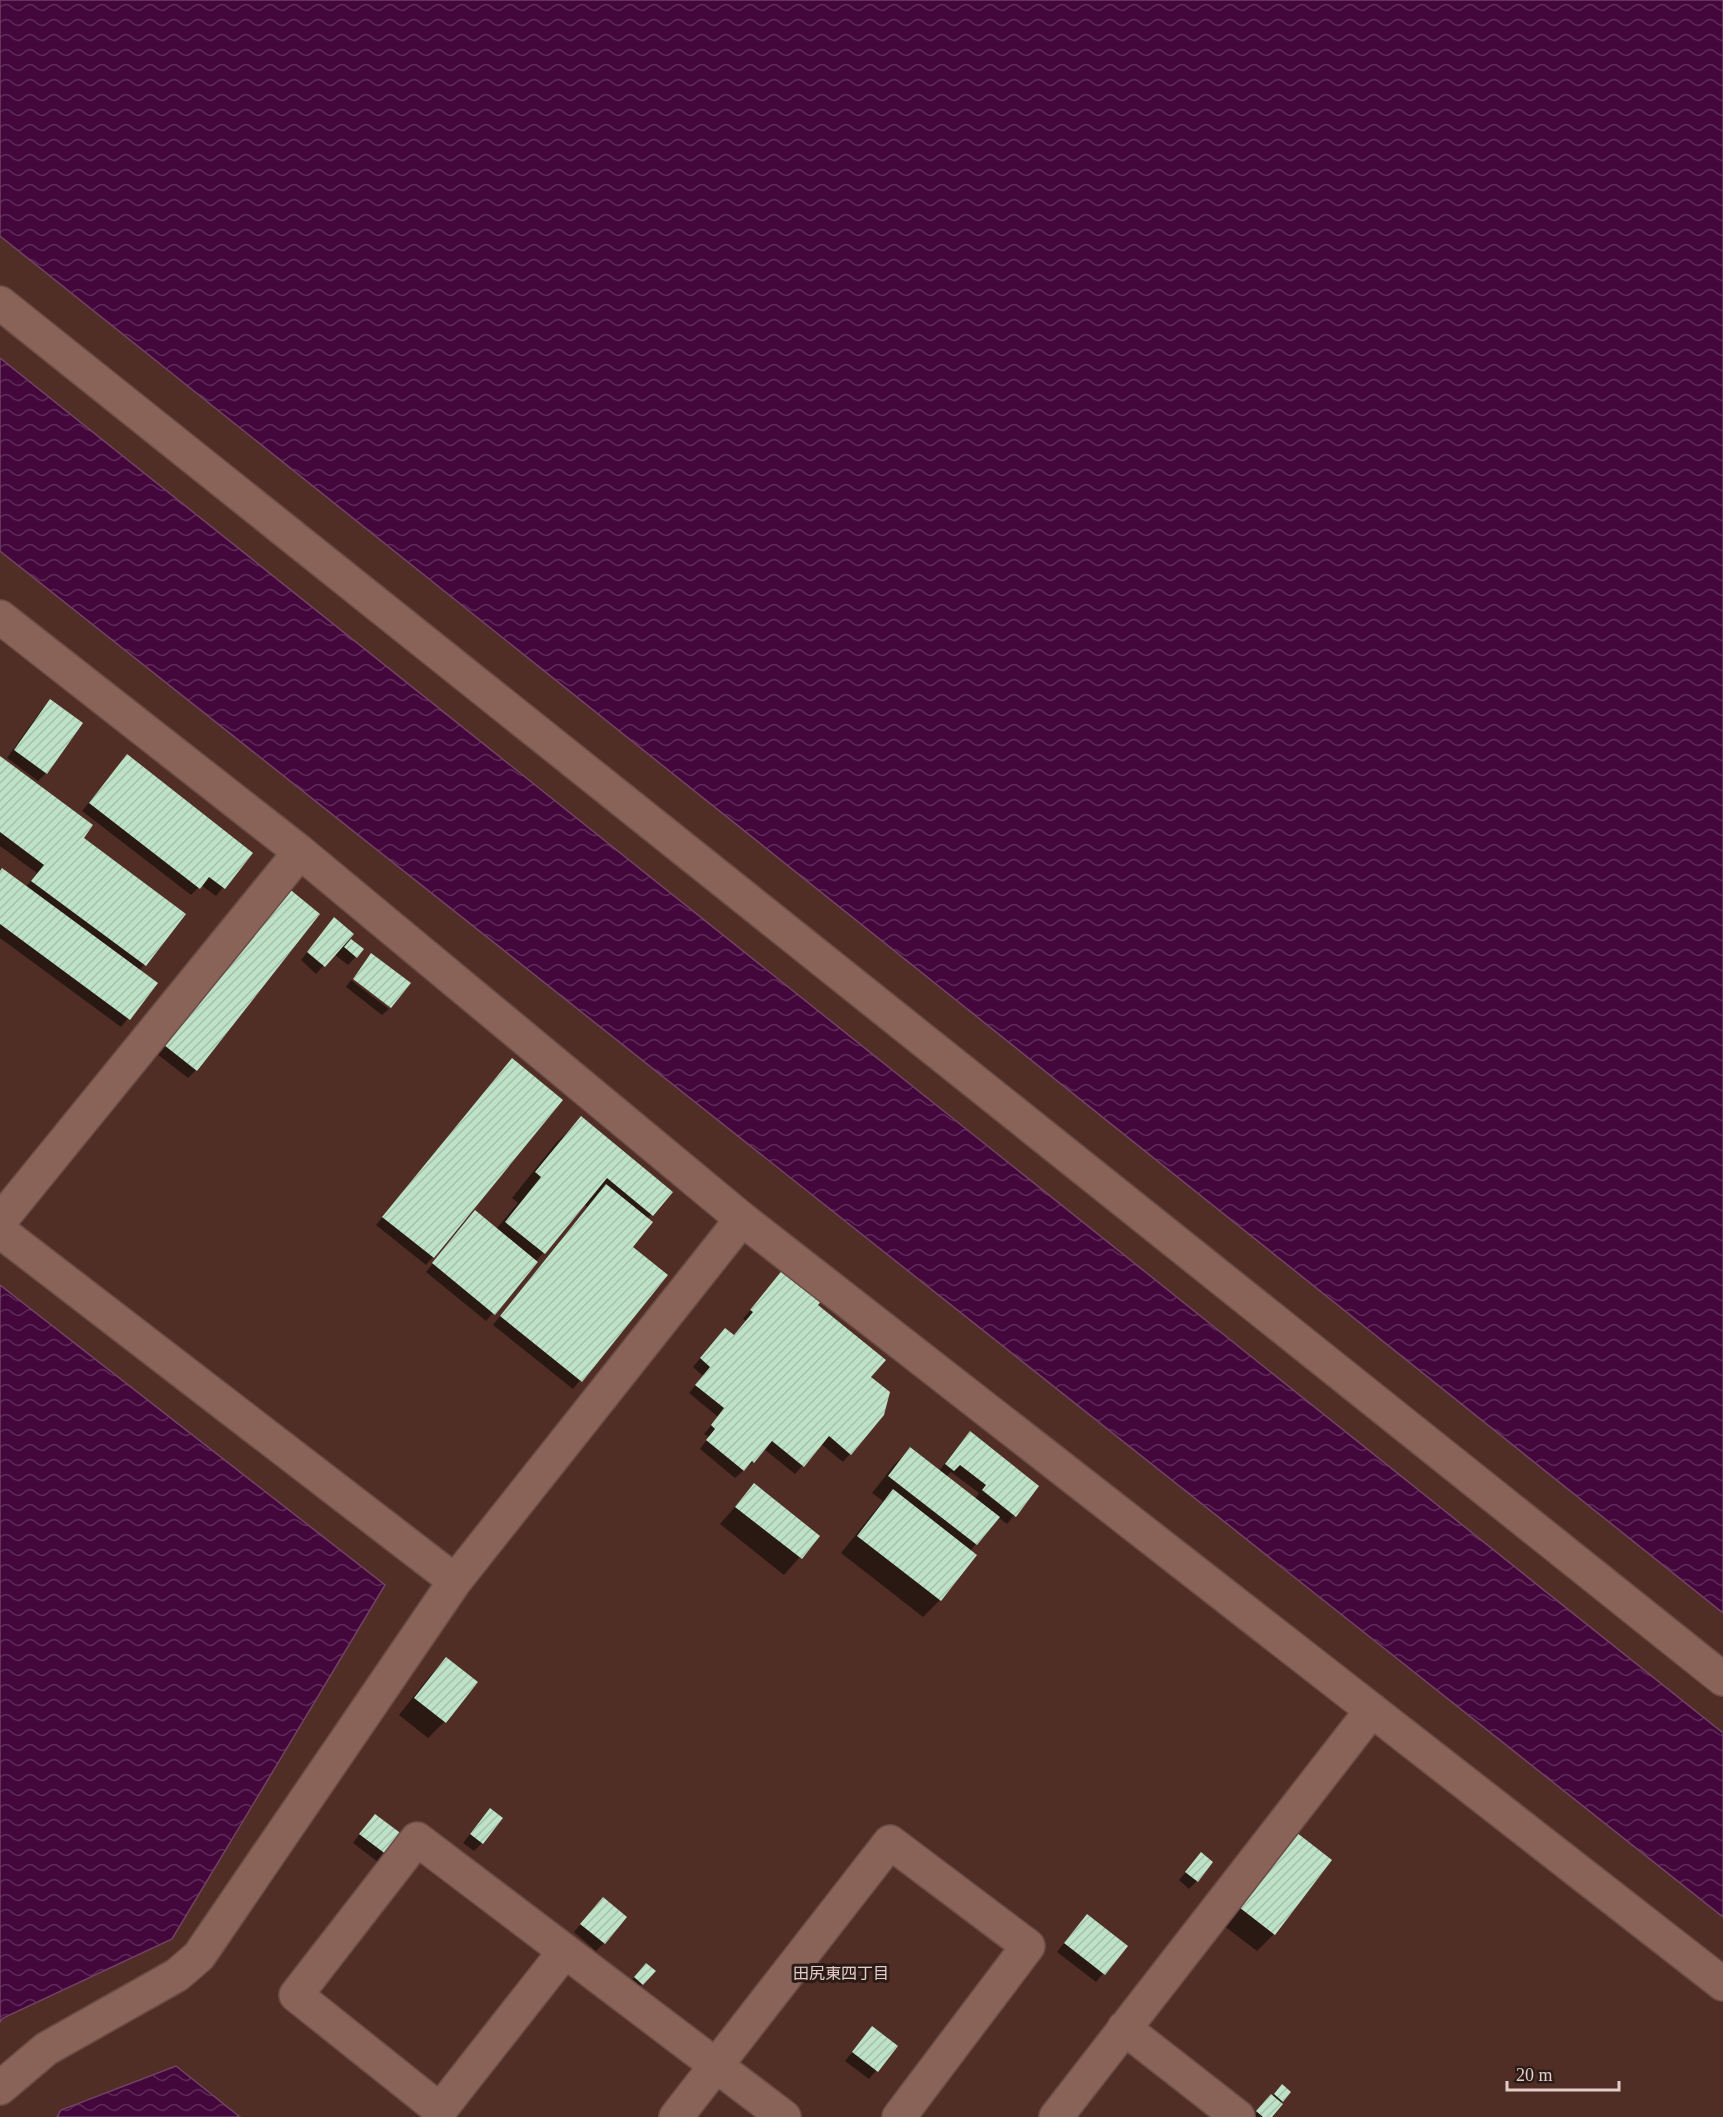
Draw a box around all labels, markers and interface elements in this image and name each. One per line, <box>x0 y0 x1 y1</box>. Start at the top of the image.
district label: 田尻東四丁目 <box>793 1965 889 1982</box>
scale bar <box>1507 2054 1620 2092</box>
text: 20 m <box>1516 2065 1553 2085</box>

